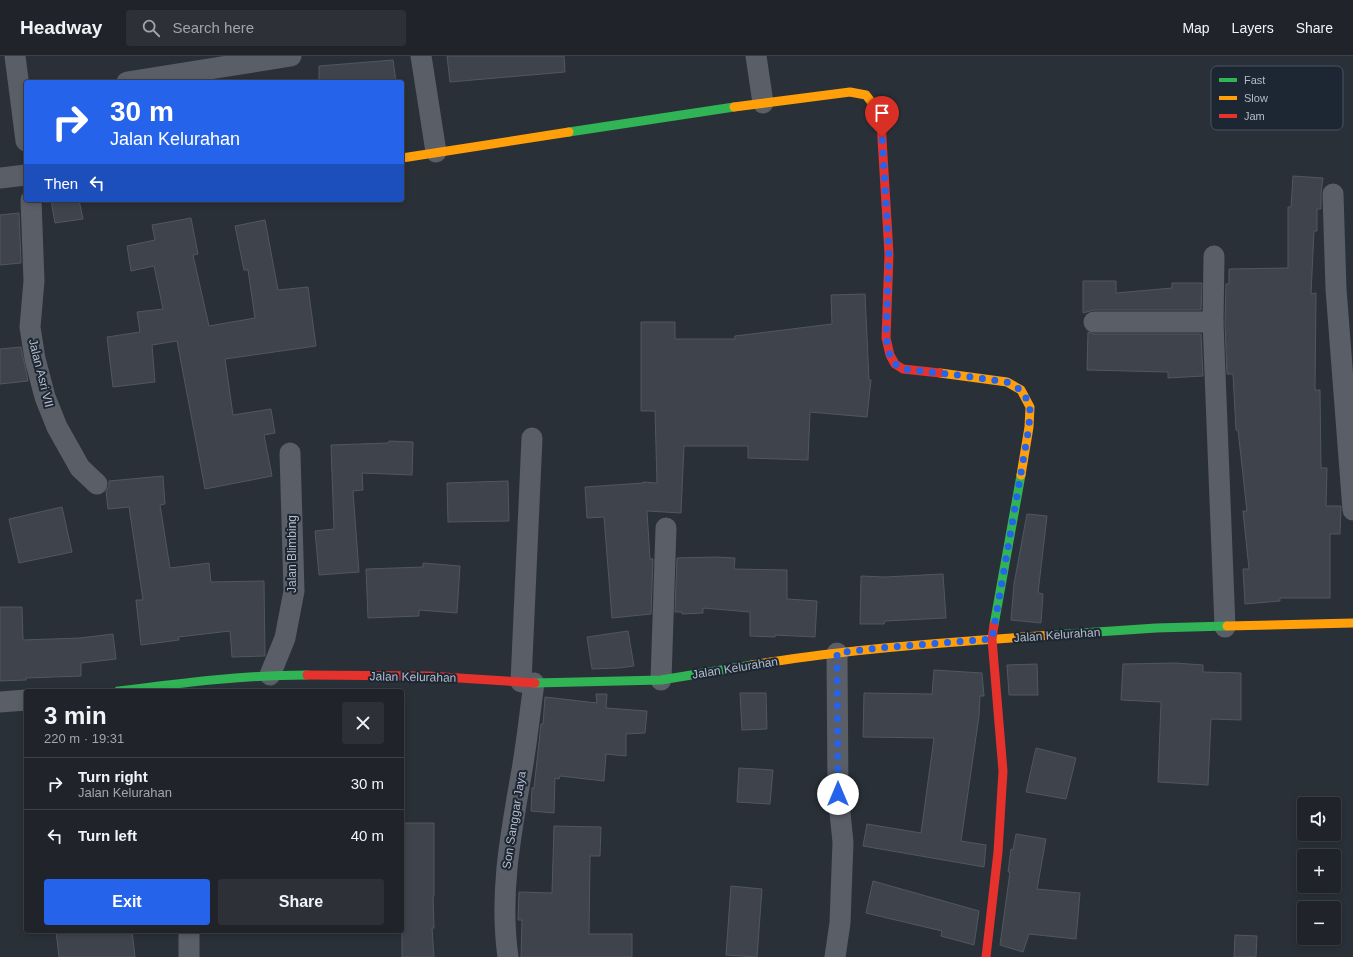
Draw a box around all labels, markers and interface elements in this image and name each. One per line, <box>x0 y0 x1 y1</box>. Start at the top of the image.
search box <box>126 10 406 46</box>
text: Headway <box>20 17 102 38</box>
icon: search <box>140 17 162 39</box>
text: Search here <box>172 19 254 36</box>
text: Map <box>1182 20 1210 36</box>
text: Layers <box>1232 20 1274 36</box>
text: Share <box>1296 20 1333 36</box>
legend <box>1211 66 1343 130</box>
text: Fast <box>1244 74 1265 86</box>
text: Slow <box>1244 92 1268 104</box>
icon: right <box>44 96 96 148</box>
text: 30 m <box>110 96 174 127</box>
pin <box>865 96 899 137</box>
icon: arrive <box>871 102 893 124</box>
text: Jam <box>1244 110 1265 122</box>
text: Jalan Kelurahan <box>110 129 240 149</box>
icon: left <box>86 172 108 194</box>
text: Then <box>44 175 78 192</box>
street label: Jalan Asri VII <box>26 337 56 409</box>
street label: Jalan Blimbing <box>285 515 299 593</box>
street label: Jalan Kelurahan <box>1013 625 1101 645</box>
street label: Jalan Kelurahan <box>691 654 779 682</box>
street label: Jalan Kelurahan <box>370 669 456 685</box>
text: 3 min <box>44 702 107 729</box>
button: close <box>342 702 384 744</box>
text: 220 m · 19:31 <box>44 731 124 746</box>
text: Turn right <box>78 768 148 785</box>
street label: Son Sanggar Jaya <box>499 770 529 870</box>
icon: right <box>44 773 66 795</box>
position arrow <box>817 773 859 815</box>
text: 30 m <box>351 775 384 792</box>
text: Jalan Kelurahan <box>78 785 172 800</box>
map controls <box>1297 797 1341 945</box>
button: sound <box>1297 797 1341 841</box>
icon: left <box>44 825 66 847</box>
text: Turn left <box>78 827 137 844</box>
text: 40 m <box>351 827 384 844</box>
button: + <box>1297 849 1341 893</box>
button: Exit <box>44 879 210 925</box>
button: Share <box>218 879 384 925</box>
button: − <box>1297 901 1341 945</box>

